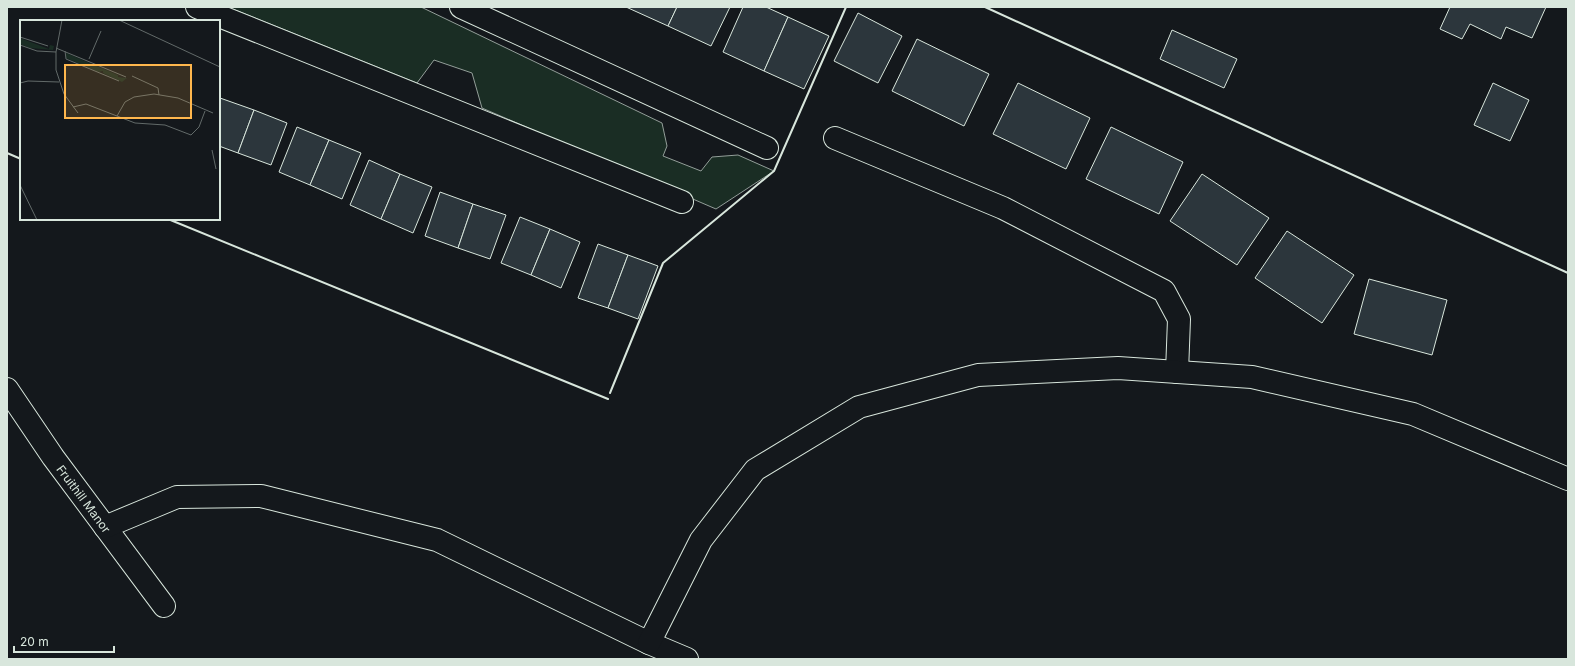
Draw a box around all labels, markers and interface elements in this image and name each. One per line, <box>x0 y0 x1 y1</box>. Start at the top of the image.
inset map <box>20 20 220 220</box>
street label: Fruithill Manor <box>54 462 114 536</box>
scale bar <box>14 628 114 654</box>
text: 20 m <box>20 634 49 649</box>

